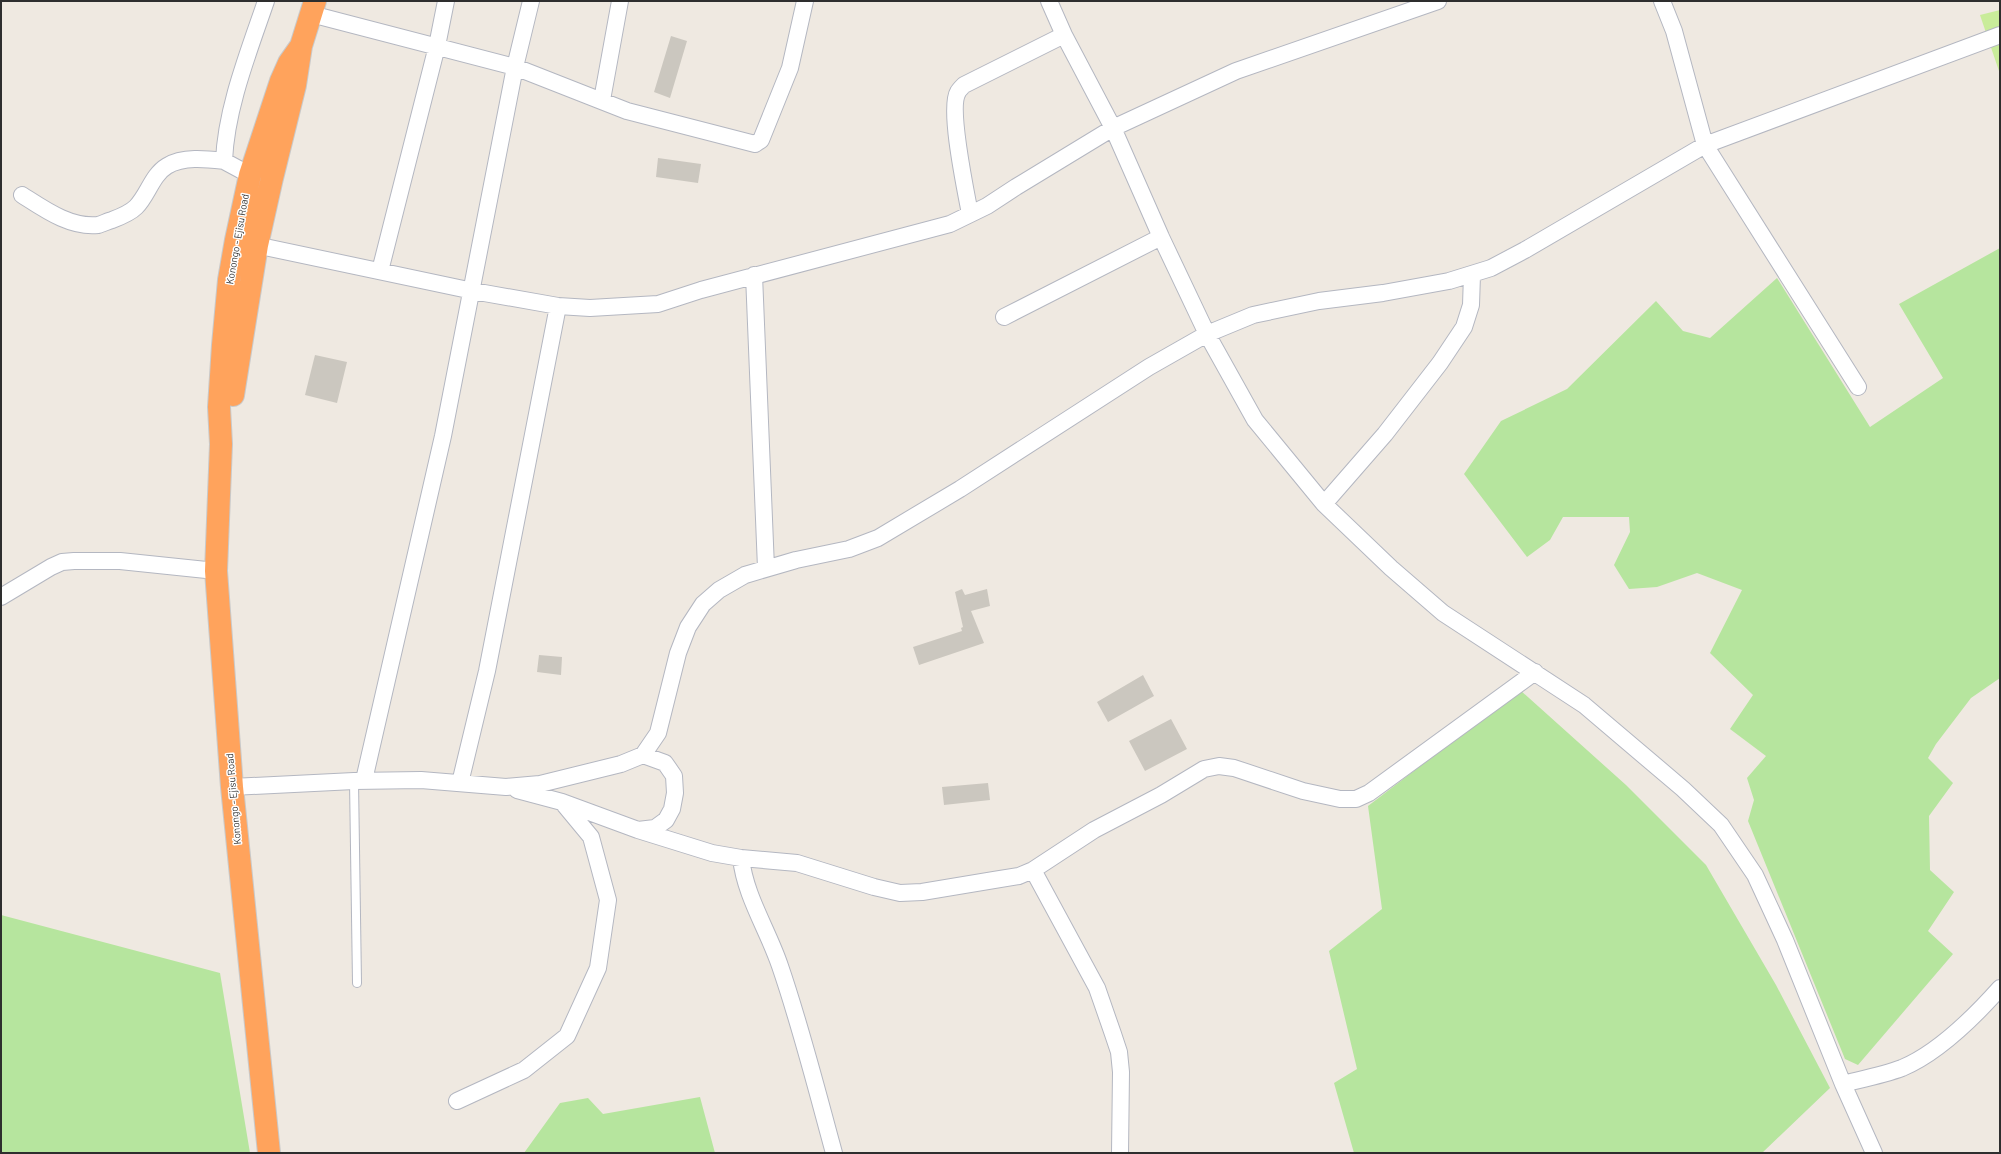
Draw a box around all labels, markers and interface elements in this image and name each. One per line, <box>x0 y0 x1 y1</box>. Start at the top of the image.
street label: Konongo - Ejisu Road <box>223 193 251 285</box>
street label: Konongo - Ejisu Road <box>223 753 243 845</box>

